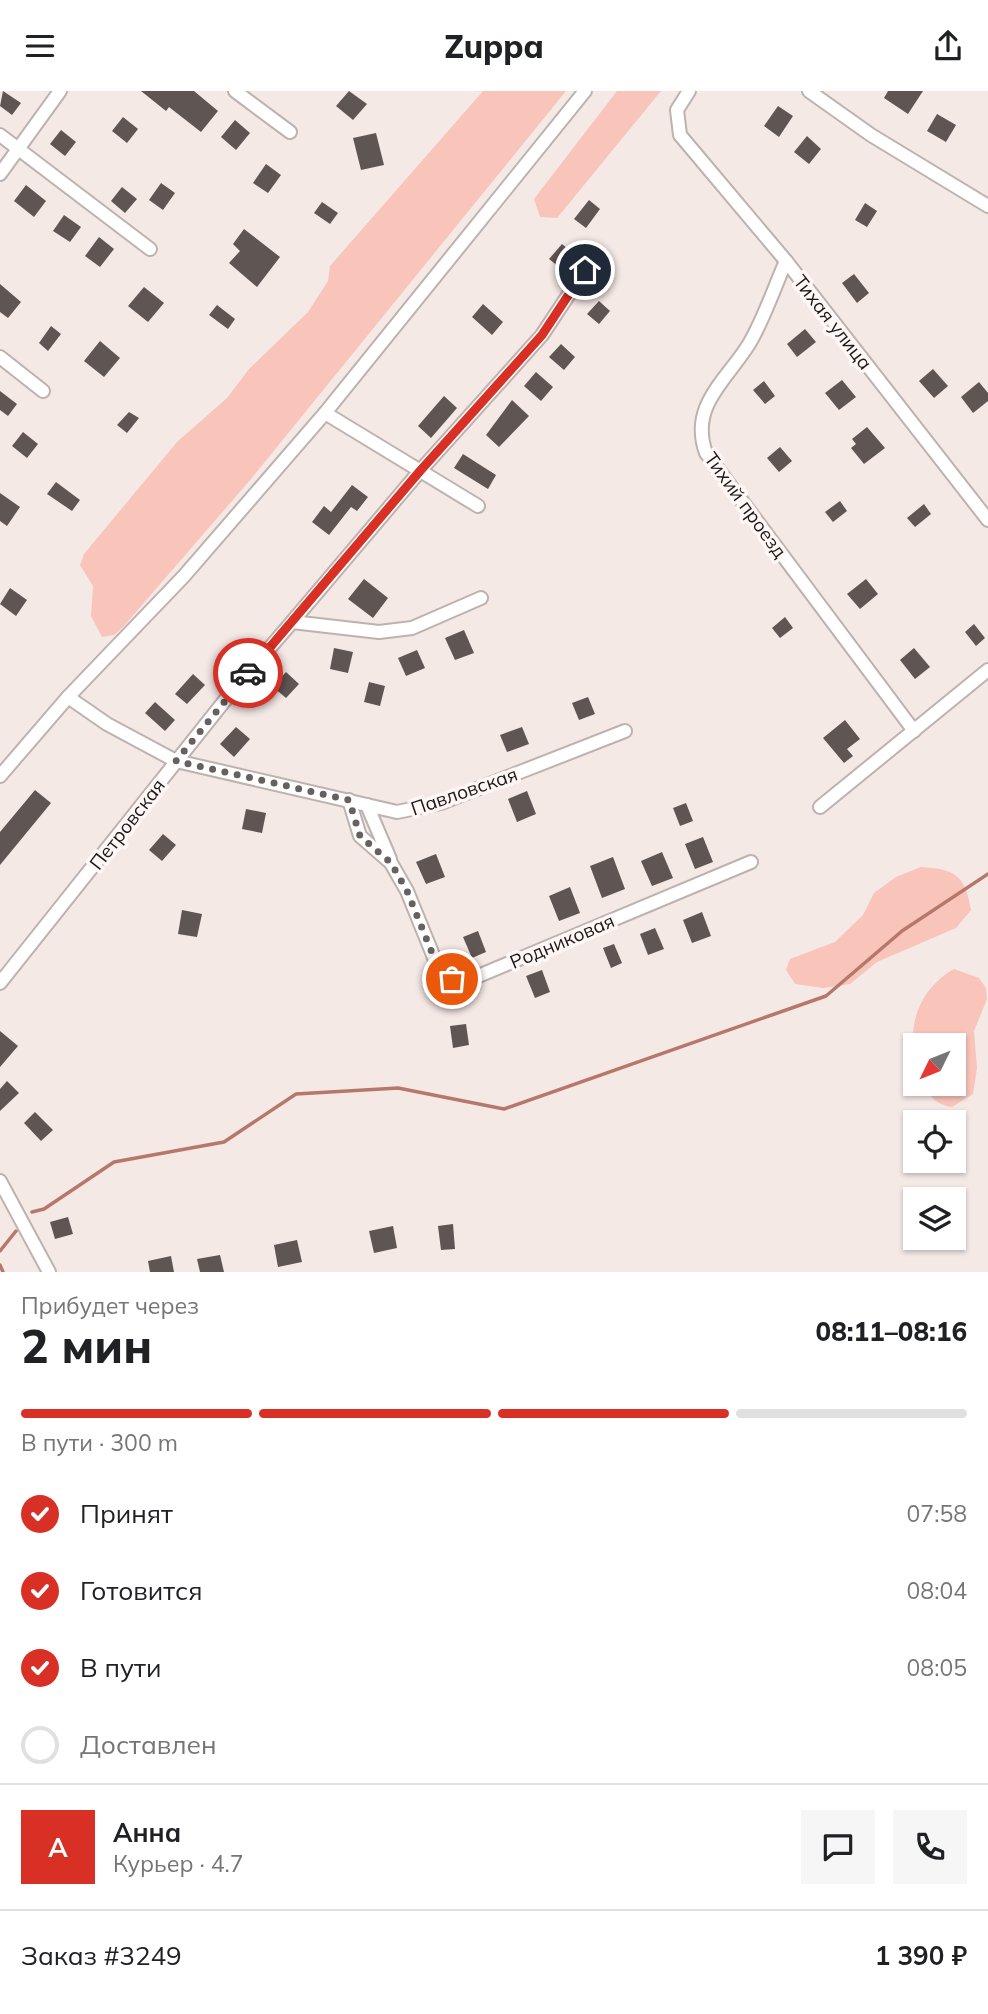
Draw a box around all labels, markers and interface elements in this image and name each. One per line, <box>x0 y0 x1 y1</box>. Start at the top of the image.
text: Zuppa <box>444 26 544 66</box>
icon: menu <box>21 27 59 65</box>
icon: share <box>929 27 967 65</box>
pin <box>555 240 615 300</box>
icon: home <box>566 251 604 289</box>
street label: Тихая улица <box>788 270 878 374</box>
street label: Тихий проезд <box>700 447 793 563</box>
courier <box>213 638 283 708</box>
icon: car <box>229 654 267 692</box>
street label: Павловская <box>407 762 521 820</box>
street label: Петровская <box>84 774 170 874</box>
street label: Родниковая <box>506 908 618 974</box>
pin <box>422 949 482 1009</box>
icon: bag <box>433 960 471 998</box>
north arrow <box>903 1033 966 1095</box>
map controls <box>903 1033 966 1250</box>
button: locate <box>903 1110 966 1173</box>
button: layers <box>903 1187 966 1250</box>
text: Прибудет через <box>21 1291 199 1320</box>
text: 08:11–08:16 <box>816 1315 967 1348</box>
text: 2 мин <box>21 1317 152 1375</box>
text: В пути · 300 m <box>21 1428 178 1457</box>
icon: check <box>21 1495 59 1533</box>
text: Принят <box>80 1497 173 1530</box>
text: 07:58 <box>907 1499 967 1528</box>
icon: check <box>21 1572 59 1610</box>
text: Готовится <box>80 1574 203 1607</box>
text: 08:04 <box>907 1576 967 1605</box>
icon: check <box>21 1649 59 1687</box>
text: В пути <box>80 1651 161 1684</box>
text: 08:05 <box>907 1653 967 1682</box>
text: Доставлен <box>80 1728 217 1761</box>
button: chat <box>801 1810 875 1884</box>
button: phone <box>893 1810 967 1884</box>
text: Анна <box>113 1816 181 1849</box>
text: А <box>48 1831 68 1864</box>
text: Курьер · 4.7 <box>113 1849 244 1878</box>
text: Заказ #3249 <box>21 1939 182 1972</box>
text: 1 390 ₽ <box>875 1939 967 1972</box>

